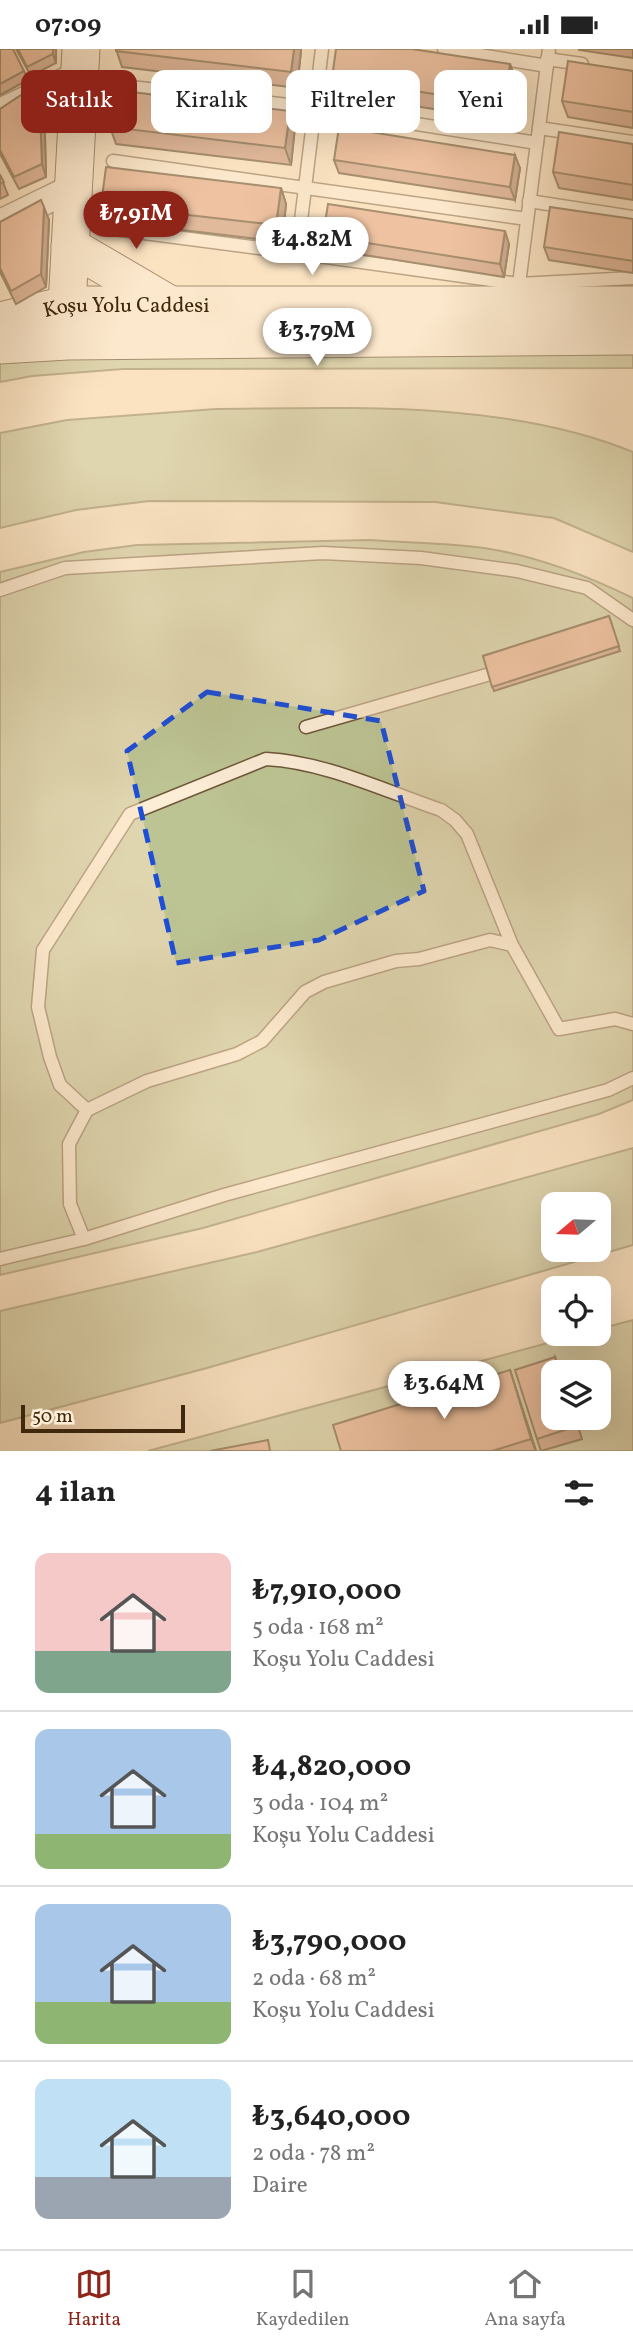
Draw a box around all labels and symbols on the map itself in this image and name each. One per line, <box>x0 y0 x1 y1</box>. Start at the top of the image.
pin: ₺7.91M <box>79 191 193 251</box>
pin: ₺4.82M <box>255 217 369 277</box>
street label: Koşu Yolu Caddesi <box>40 292 210 326</box>
pin: ₺3.79M <box>260 309 374 368</box>
north arrow <box>541 1192 611 1262</box>
pin: ₺3.64M <box>387 1361 501 1421</box>
scale bar <box>21 1402 186 1434</box>

